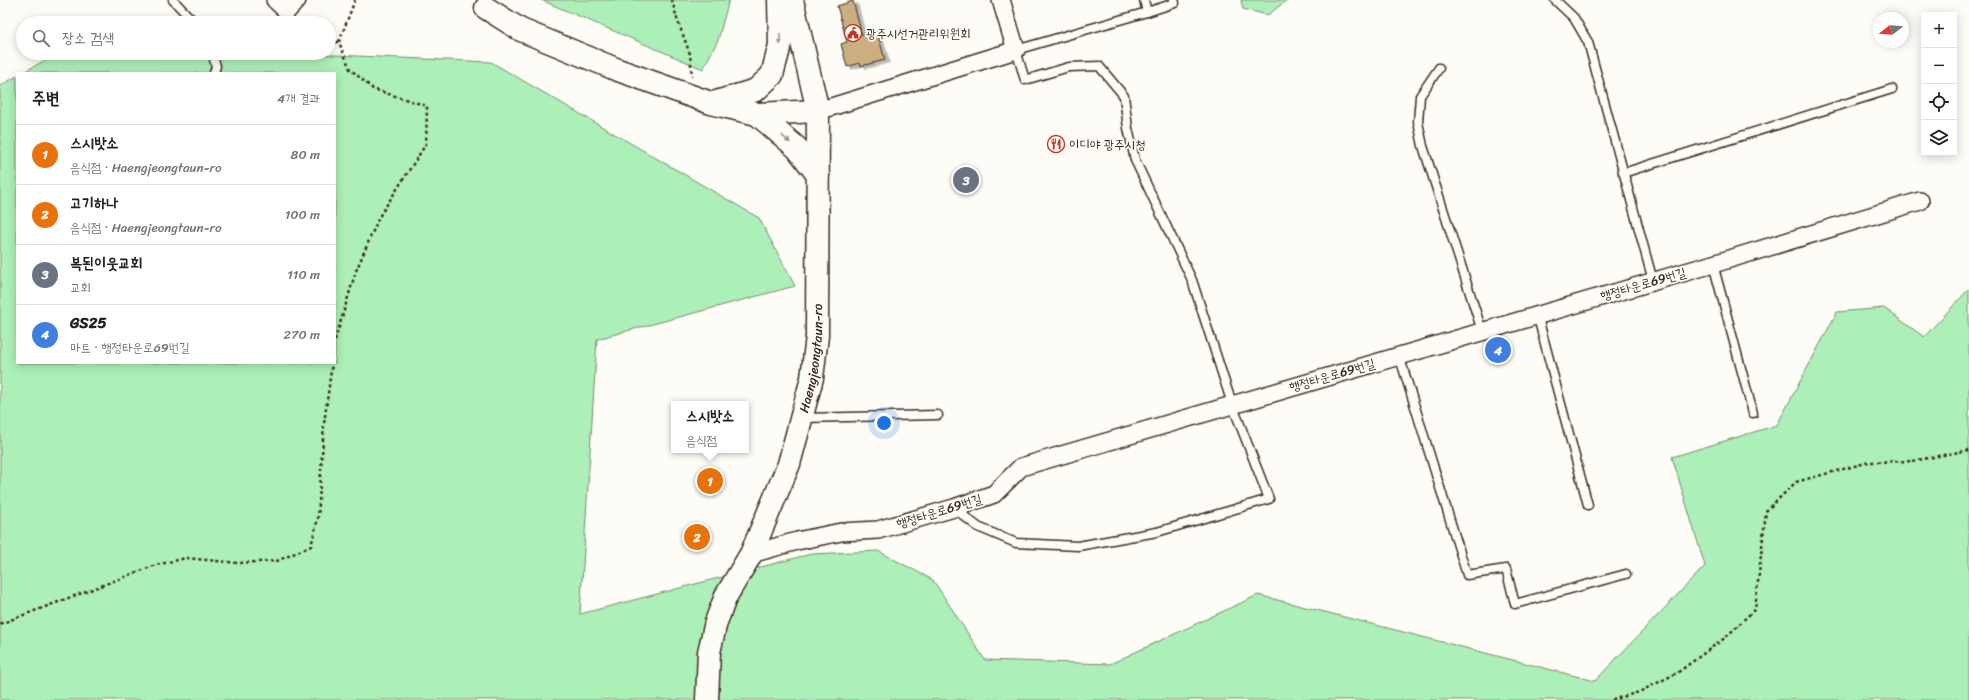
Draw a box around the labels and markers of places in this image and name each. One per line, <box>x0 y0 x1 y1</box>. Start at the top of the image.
place label: 광주시선거관리위원회 <box>866 22 971 45</box>
public building icon: 광주시선거관리위원회 <box>843 23 863 43</box>
place label: 이디야 광주시청 <box>1069 133 1146 156</box>
restaurant icon: 이디야 광주시청 <box>1046 134 1066 154</box>
pin: 3 <box>953 165 979 195</box>
pin: 4 <box>1485 335 1511 365</box>
pin: 1 <box>697 466 723 496</box>
pin: 2 <box>684 522 710 552</box>

